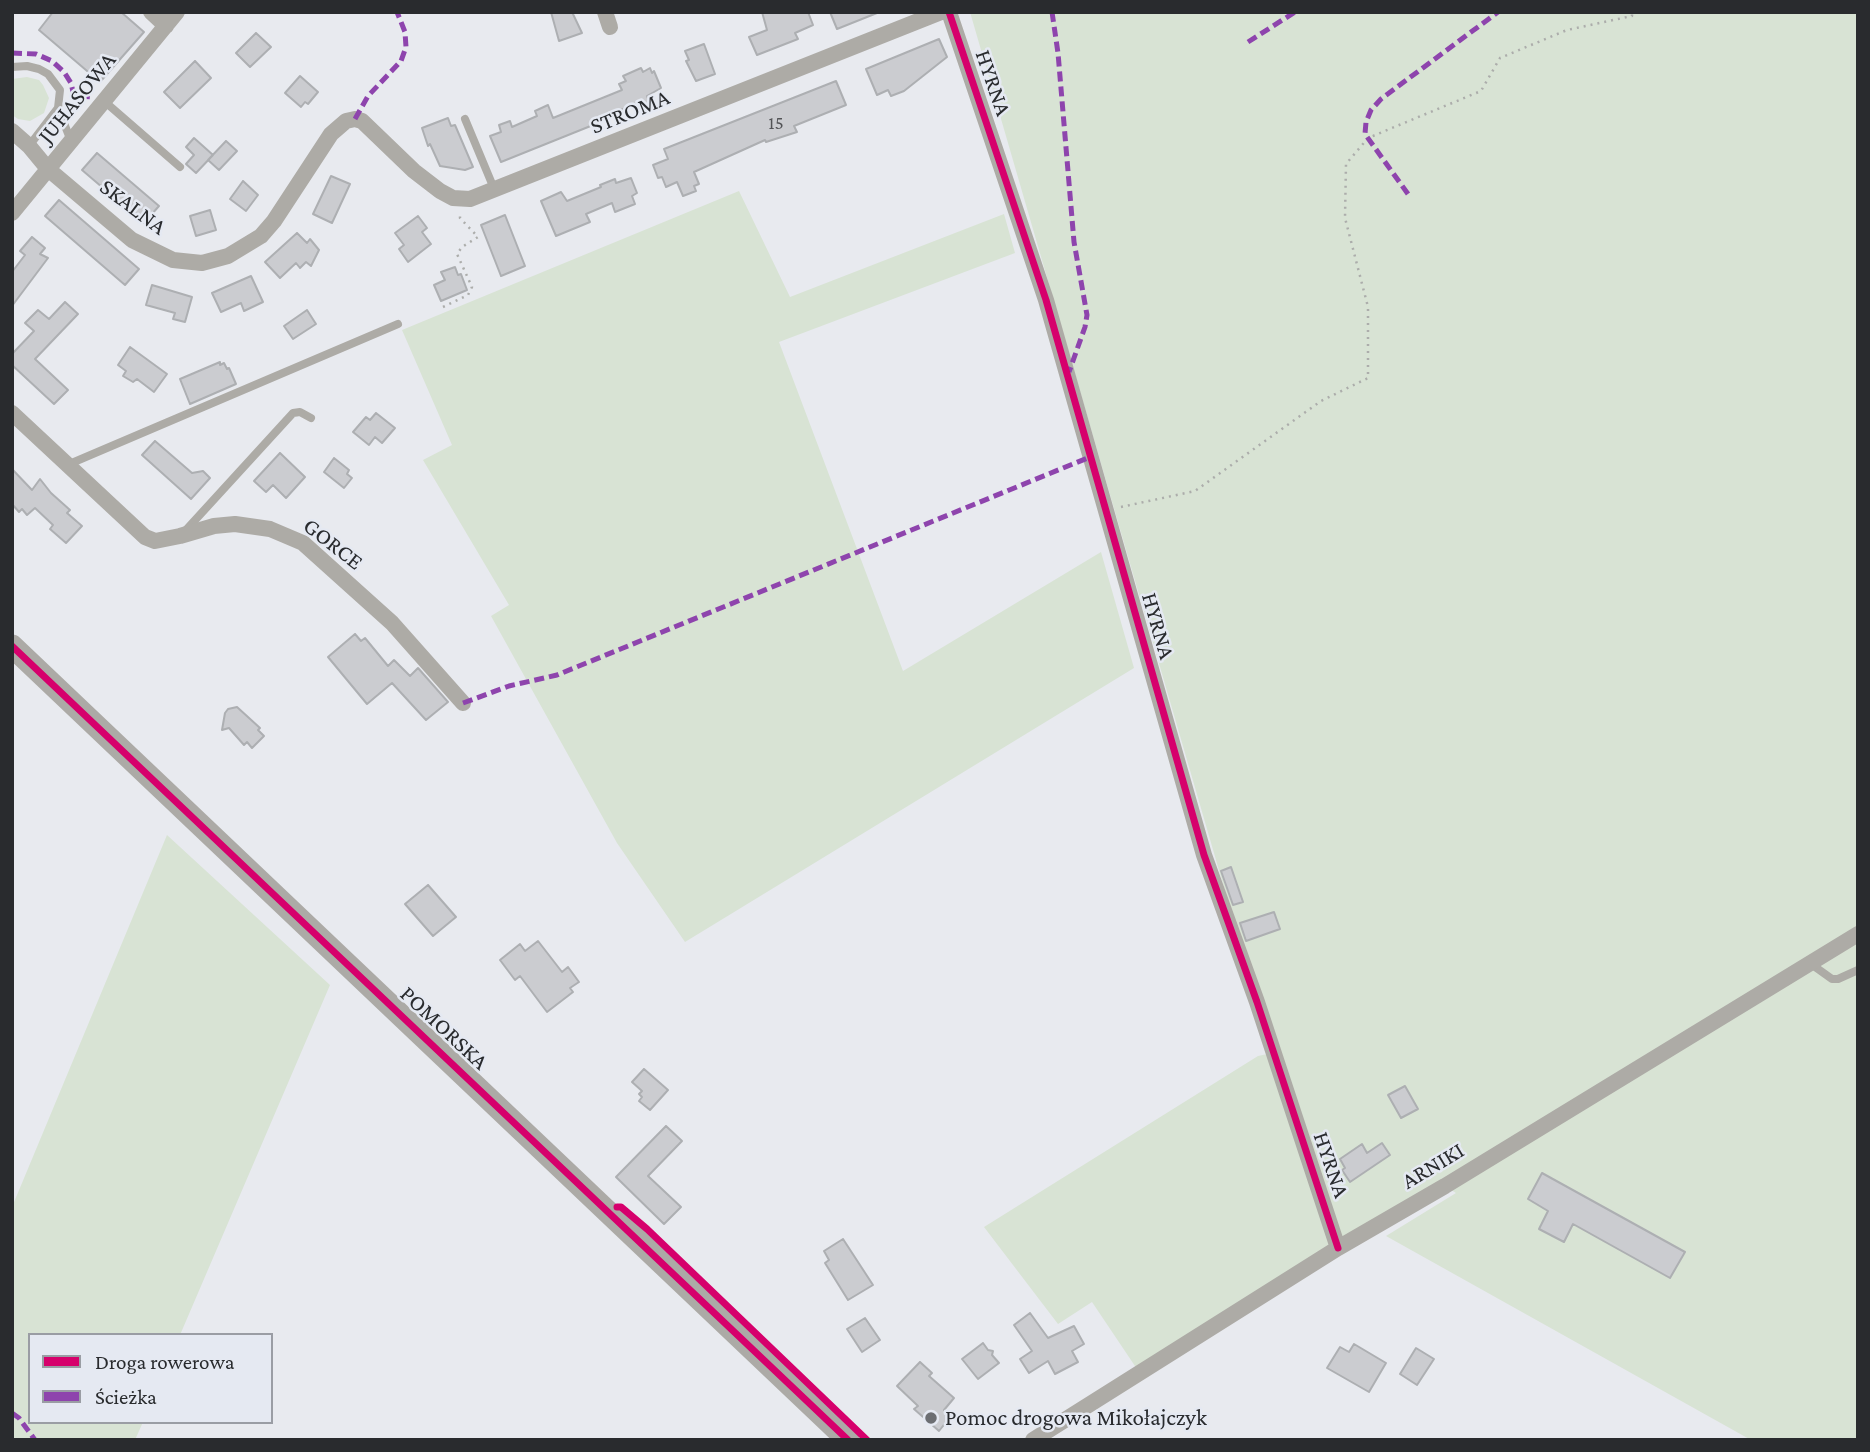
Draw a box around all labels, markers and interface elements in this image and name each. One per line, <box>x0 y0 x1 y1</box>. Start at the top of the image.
street label: HYRNA <box>969 46 1017 120</box>
street label: JUHASOWA <box>32 47 122 149</box>
street label: STROMA <box>586 84 674 140</box>
house number: 15 <box>768 112 784 134</box>
street label: SKALNA <box>94 173 172 241</box>
street label: GORCE <box>298 512 368 576</box>
street label: HYRNA <box>1135 589 1181 663</box>
street label: POMORSKA <box>394 980 494 1076</box>
street label: HYRNA <box>1307 1128 1355 1202</box>
street label: ARNIKI <box>1397 1137 1469 1195</box>
legend <box>28 1333 273 1424</box>
text: Droga rowerowa <box>95 1350 234 1374</box>
text: Ścieżka <box>95 1385 157 1409</box>
place label: Pomoc drogowa Mikołajczyk <box>945 1404 1207 1432</box>
marker: Pomoc drogowa Mikołajczyk <box>923 1410 939 1426</box>

